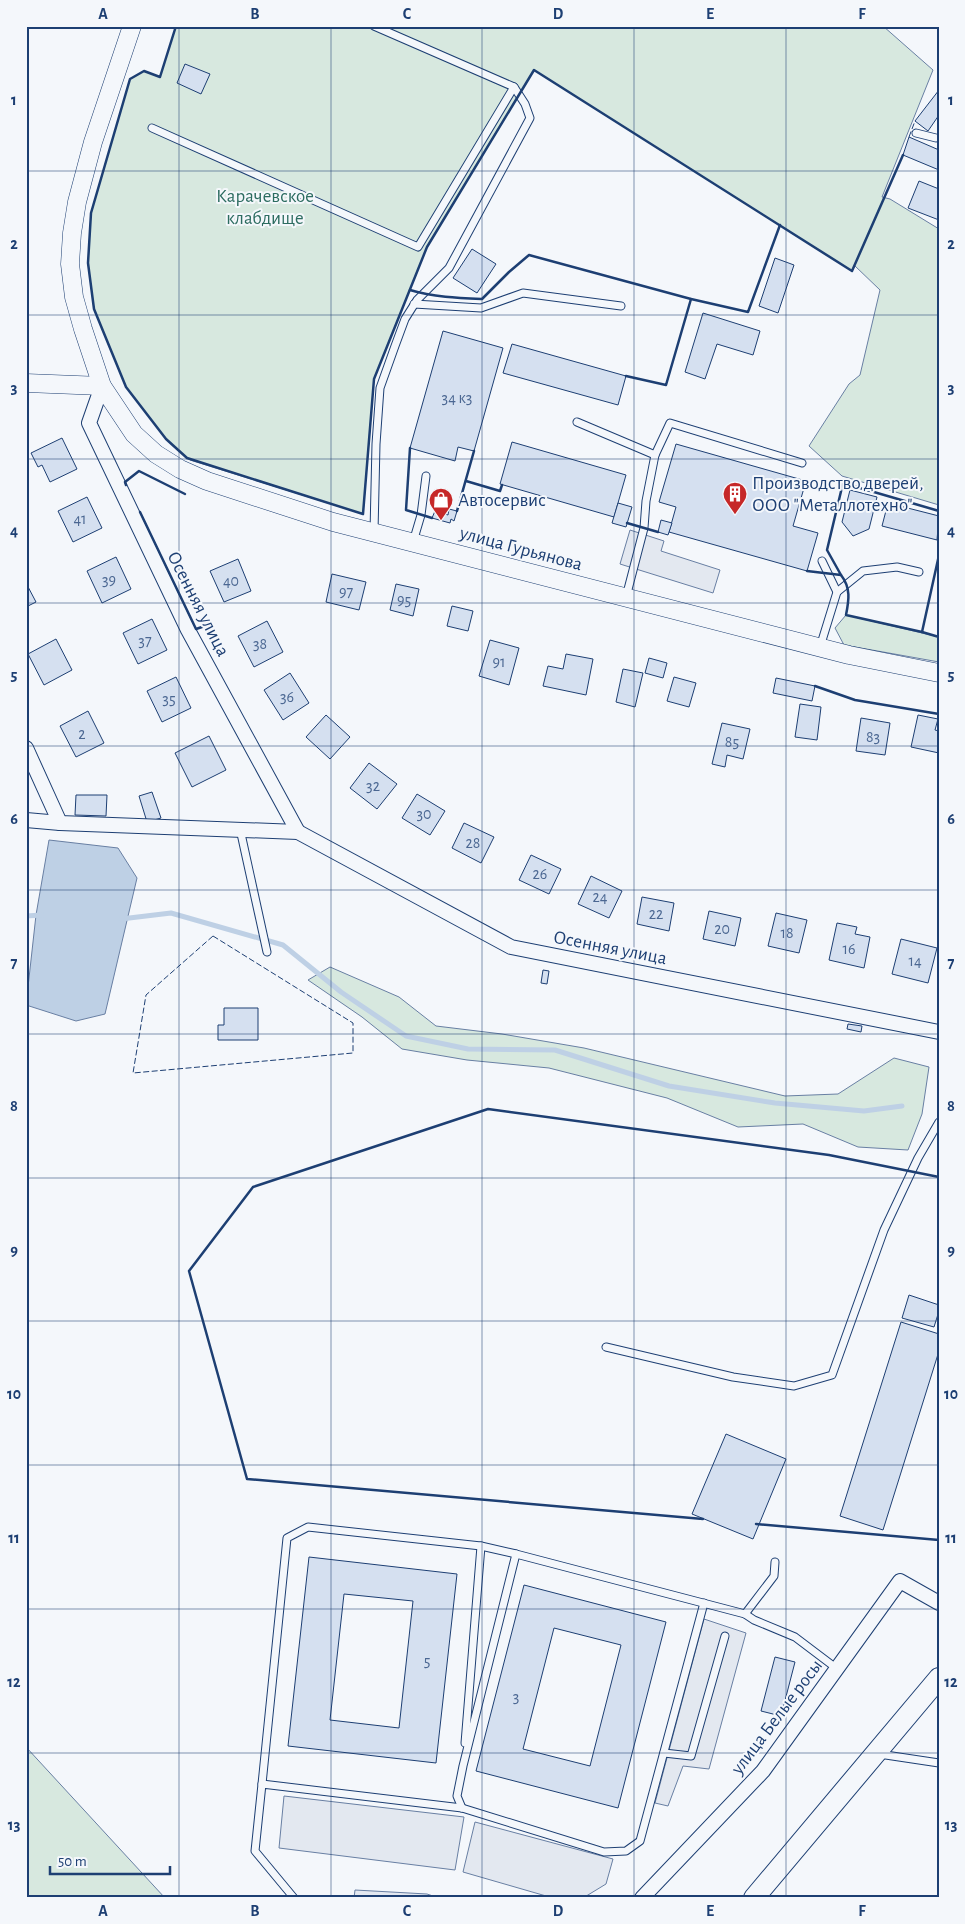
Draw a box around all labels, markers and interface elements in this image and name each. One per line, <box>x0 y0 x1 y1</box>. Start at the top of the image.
text: A <box>98 6 108 22</box>
text: B <box>250 6 260 22</box>
text: C <box>403 6 412 22</box>
text: D <box>553 6 564 22</box>
text: E <box>706 6 714 22</box>
text: F <box>858 6 866 22</box>
text: 1 <box>11 92 17 108</box>
text: 1 <box>948 92 954 108</box>
park label: Карачевское клабдище <box>216 187 314 228</box>
text: 2 <box>10 236 18 252</box>
text: 2 <box>947 236 955 252</box>
text: 3 <box>11 380 18 396</box>
text: 3 <box>948 380 955 396</box>
house number: 34 к3 <box>442 390 472 406</box>
place label: Производство дверей, ООО "Металлотехно" <box>752 474 924 515</box>
building icon: Производство дверей, ООО "Металлотехно" <box>722 481 748 515</box>
shop icon: Автосервис <box>428 487 454 521</box>
place label: Автосервис <box>458 491 546 510</box>
house number: 41 <box>73 511 87 527</box>
text: 4 <box>10 523 18 539</box>
street label: улица Гурьянова <box>457 523 585 575</box>
text: 4 <box>947 523 955 539</box>
street label: Осенняя улица <box>163 548 233 660</box>
house number: 39 <box>102 572 116 588</box>
house number: 40 <box>223 573 239 589</box>
house number: 97 <box>339 584 353 600</box>
house number: 95 <box>397 592 411 608</box>
house number: 37 <box>138 633 152 649</box>
house number: 38 <box>253 636 267 652</box>
house number: 91 <box>492 654 506 670</box>
text: 5 <box>11 667 18 683</box>
text: 5 <box>948 667 955 683</box>
house number: 36 <box>280 689 294 705</box>
house number: 35 <box>162 691 176 707</box>
house number: 2 <box>78 726 86 742</box>
house number: 83 <box>866 729 880 745</box>
house number: 85 <box>725 734 739 750</box>
house number: 32 <box>366 778 380 794</box>
house number: 30 <box>416 806 432 822</box>
text: 6 <box>10 811 18 827</box>
text: 6 <box>947 811 955 827</box>
house number: 28 <box>466 835 480 851</box>
house number: 26 <box>533 866 547 882</box>
house number: 24 <box>593 889 608 905</box>
house number: 22 <box>649 906 663 922</box>
house number: 20 <box>714 921 730 937</box>
house number: 18 <box>780 925 794 941</box>
street label: Осенняя улица <box>552 928 669 968</box>
house number: 16 <box>842 941 856 957</box>
house number: 14 <box>908 953 922 969</box>
text: 7 <box>11 955 18 971</box>
text: 7 <box>948 955 955 971</box>
text: 8 <box>10 1098 18 1114</box>
text: 8 <box>947 1098 955 1114</box>
text: 9 <box>10 1242 18 1258</box>
text: 9 <box>947 1242 955 1258</box>
text: 10 <box>7 1386 21 1402</box>
text: 10 <box>944 1386 958 1402</box>
text: 11 <box>8 1530 20 1546</box>
text: 11 <box>945 1530 957 1546</box>
house number: 5 <box>424 1653 430 1669</box>
street label: улица Белые росы <box>727 1656 826 1779</box>
text: 12 <box>7 1674 21 1690</box>
text: 12 <box>944 1674 958 1690</box>
house number: 3 <box>513 1689 519 1705</box>
text: 13 <box>8 1817 20 1833</box>
text: 13 <box>945 1817 957 1833</box>
scale bar <box>50 1844 170 1876</box>
text: 50 m <box>58 1854 87 1869</box>
text: A <box>98 1903 108 1919</box>
text: B <box>250 1903 260 1919</box>
text: C <box>403 1903 412 1919</box>
text: D <box>553 1903 564 1919</box>
text: E <box>706 1903 714 1919</box>
text: F <box>858 1903 866 1919</box>

